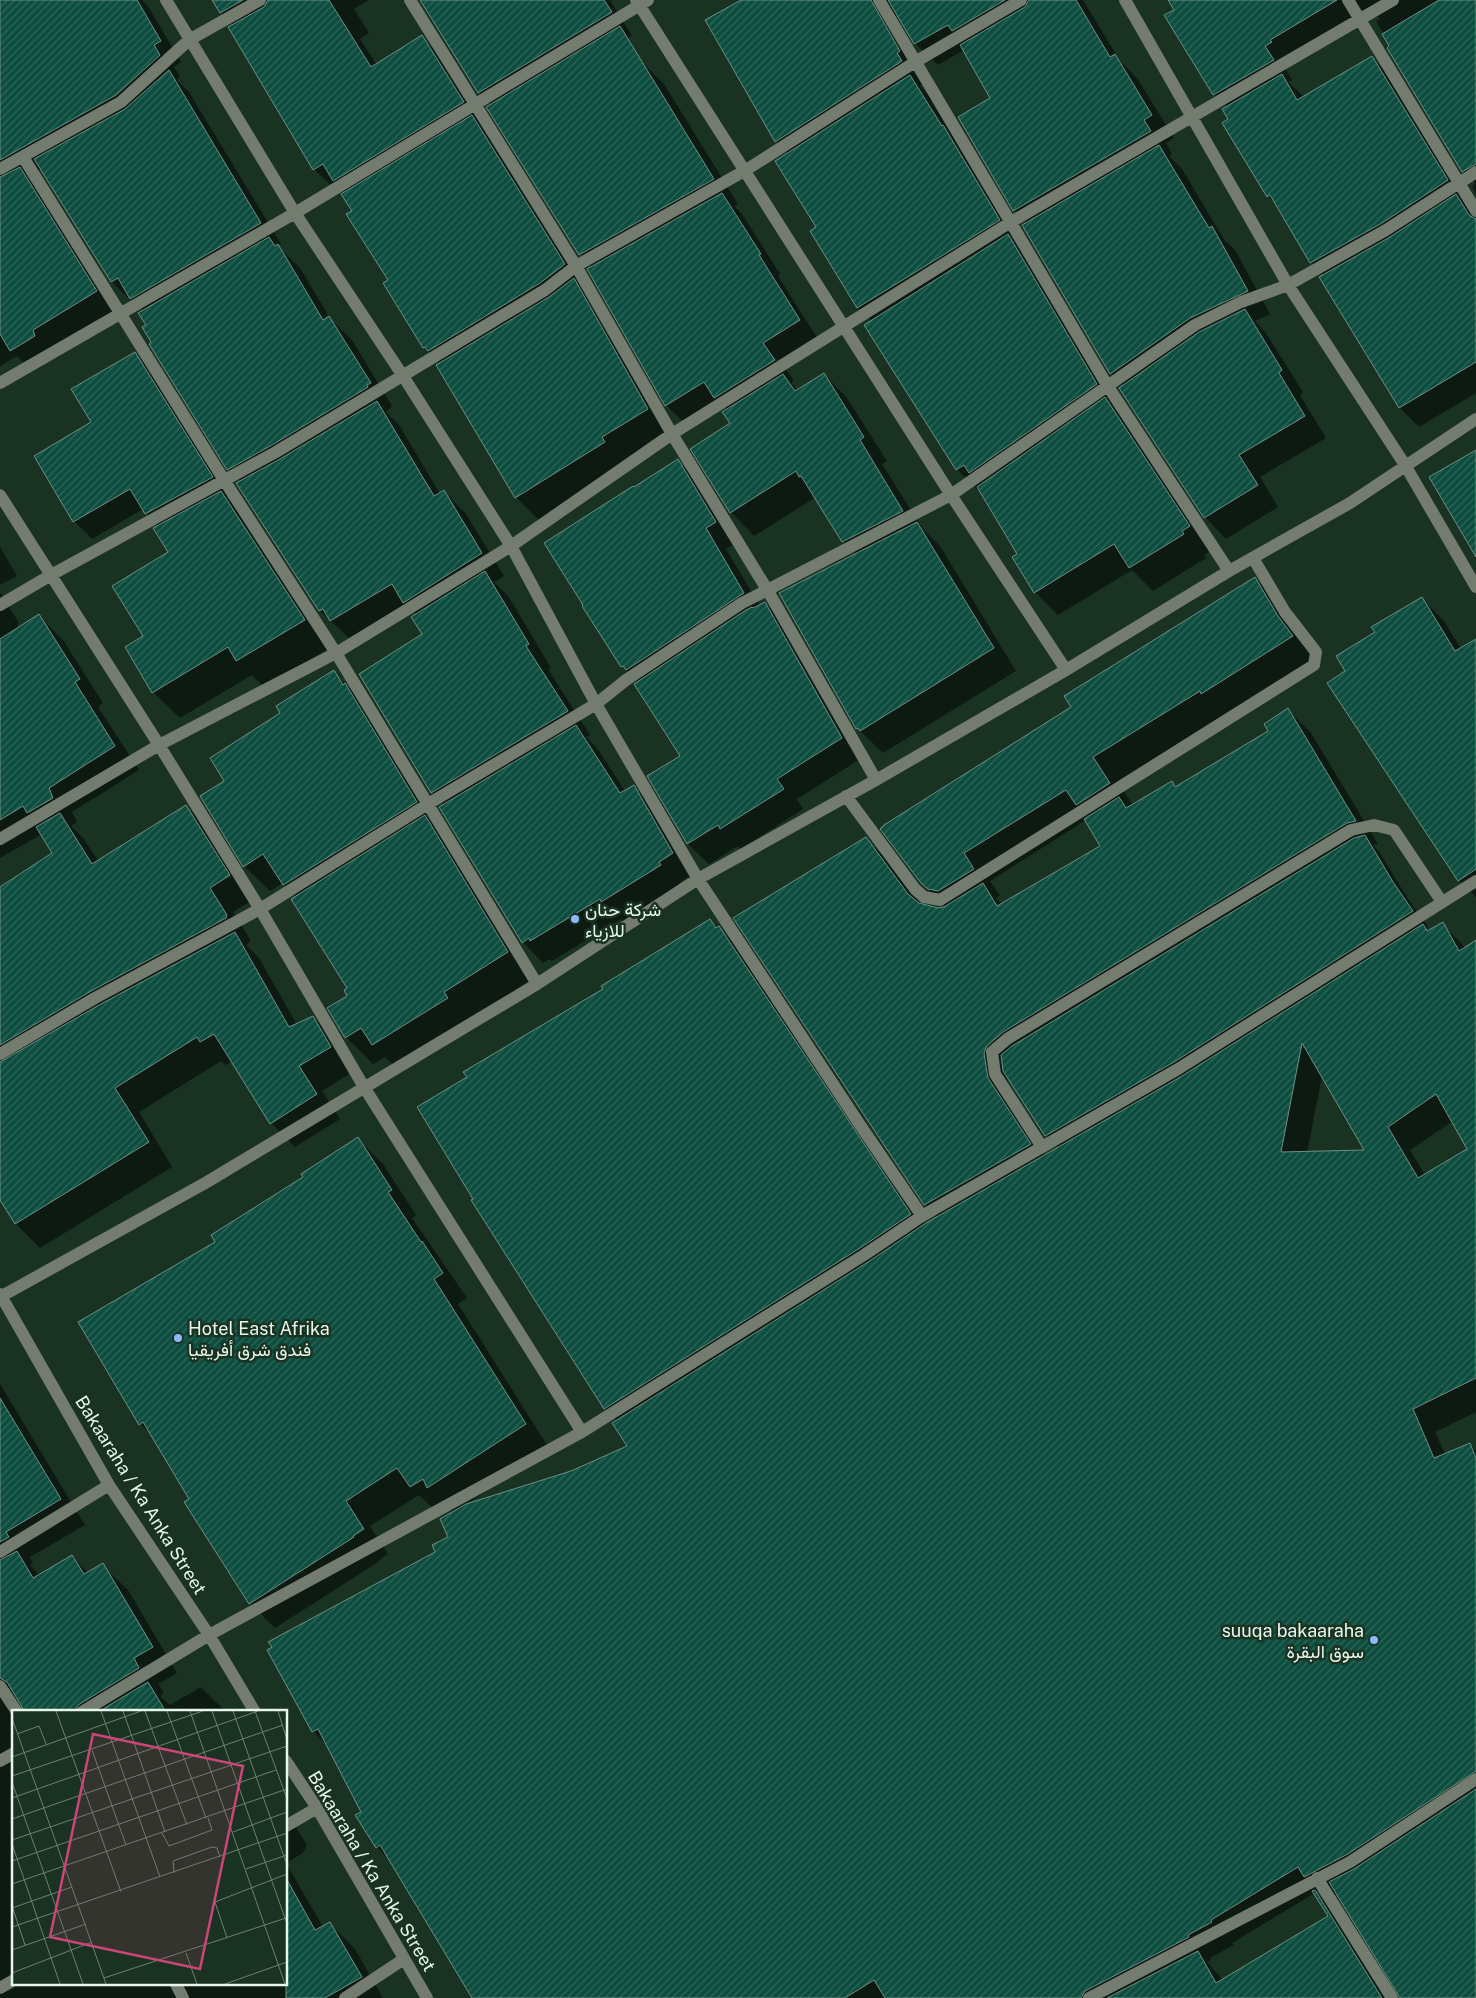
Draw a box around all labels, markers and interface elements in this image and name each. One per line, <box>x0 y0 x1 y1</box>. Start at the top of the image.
place label: شركة حنان للازياء <box>585 899 661 942</box>
marker: شركة حنان للازياء <box>569 913 581 925</box>
place label: Hotel East Afrika فندق شرق أفريقيا <box>188 1318 330 1361</box>
marker: Hotel East Afrika فندق شرق أفريقيا <box>172 1332 184 1344</box>
street label: Bakaaraha / Ka Anka Street <box>71 1392 211 1598</box>
place label: suuqa bakaaraha سوق البقرة <box>1222 1620 1364 1663</box>
marker: suuqa bakaaraha سوق البقرة <box>1368 1634 1380 1646</box>
inset map <box>12 1710 288 1986</box>
street label: Bakaaraha / Ka Anka Street <box>304 1767 440 1975</box>

